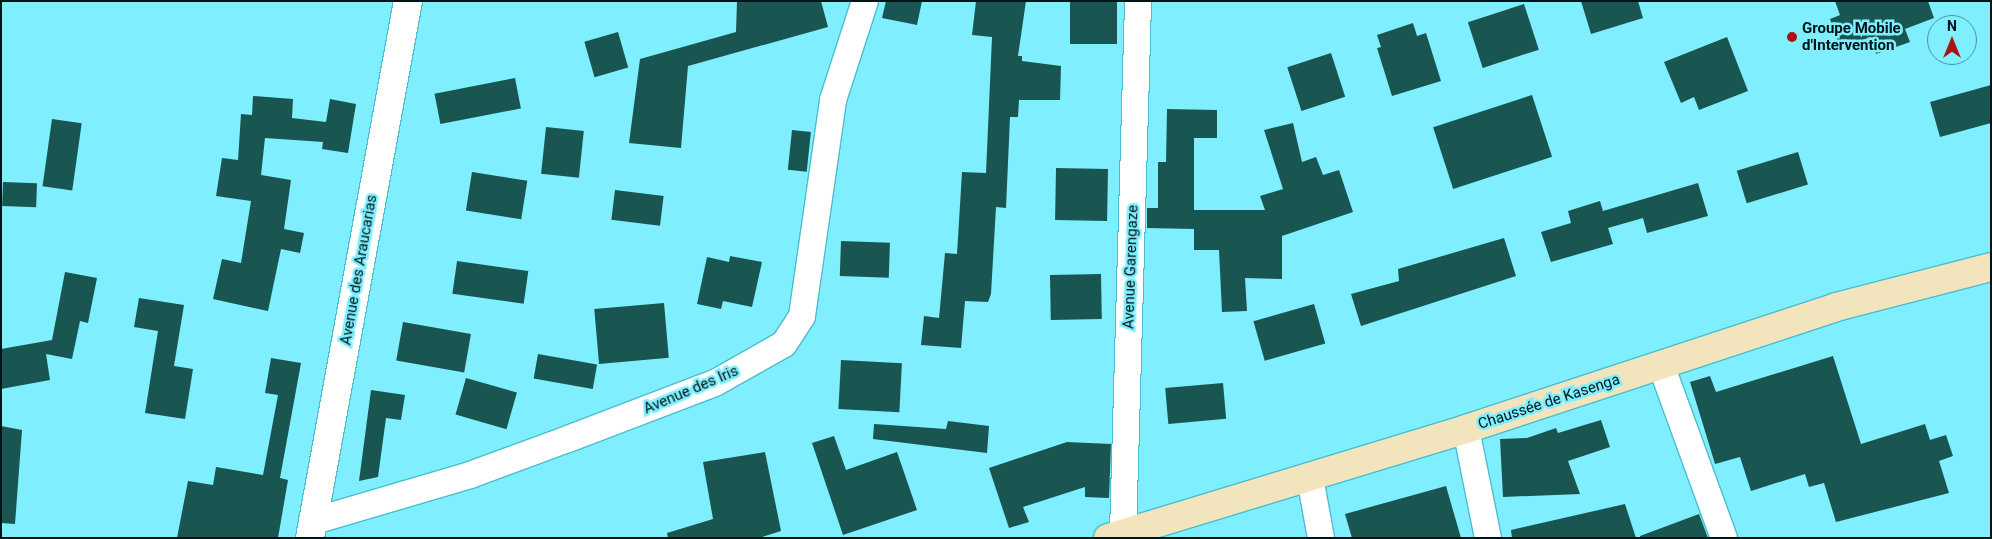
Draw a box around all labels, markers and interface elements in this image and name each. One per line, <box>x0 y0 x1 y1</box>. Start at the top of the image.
north arrow <box>1927 15 1977 65</box>
text: N <box>1947 18 1957 34</box>
place label: Groupe Mobile d'Intervention <box>1802 19 1901 54</box>
marker: Groupe Mobile d'Intervention <box>1786 31 1798 43</box>
street label: Avenue des Araucarias <box>337 193 381 347</box>
street label: Avenue Garengaze <box>1120 205 1142 329</box>
street label: Avenue des Iris <box>641 362 741 418</box>
street label: Chaussée de Kasenga <box>1476 371 1622 433</box>

